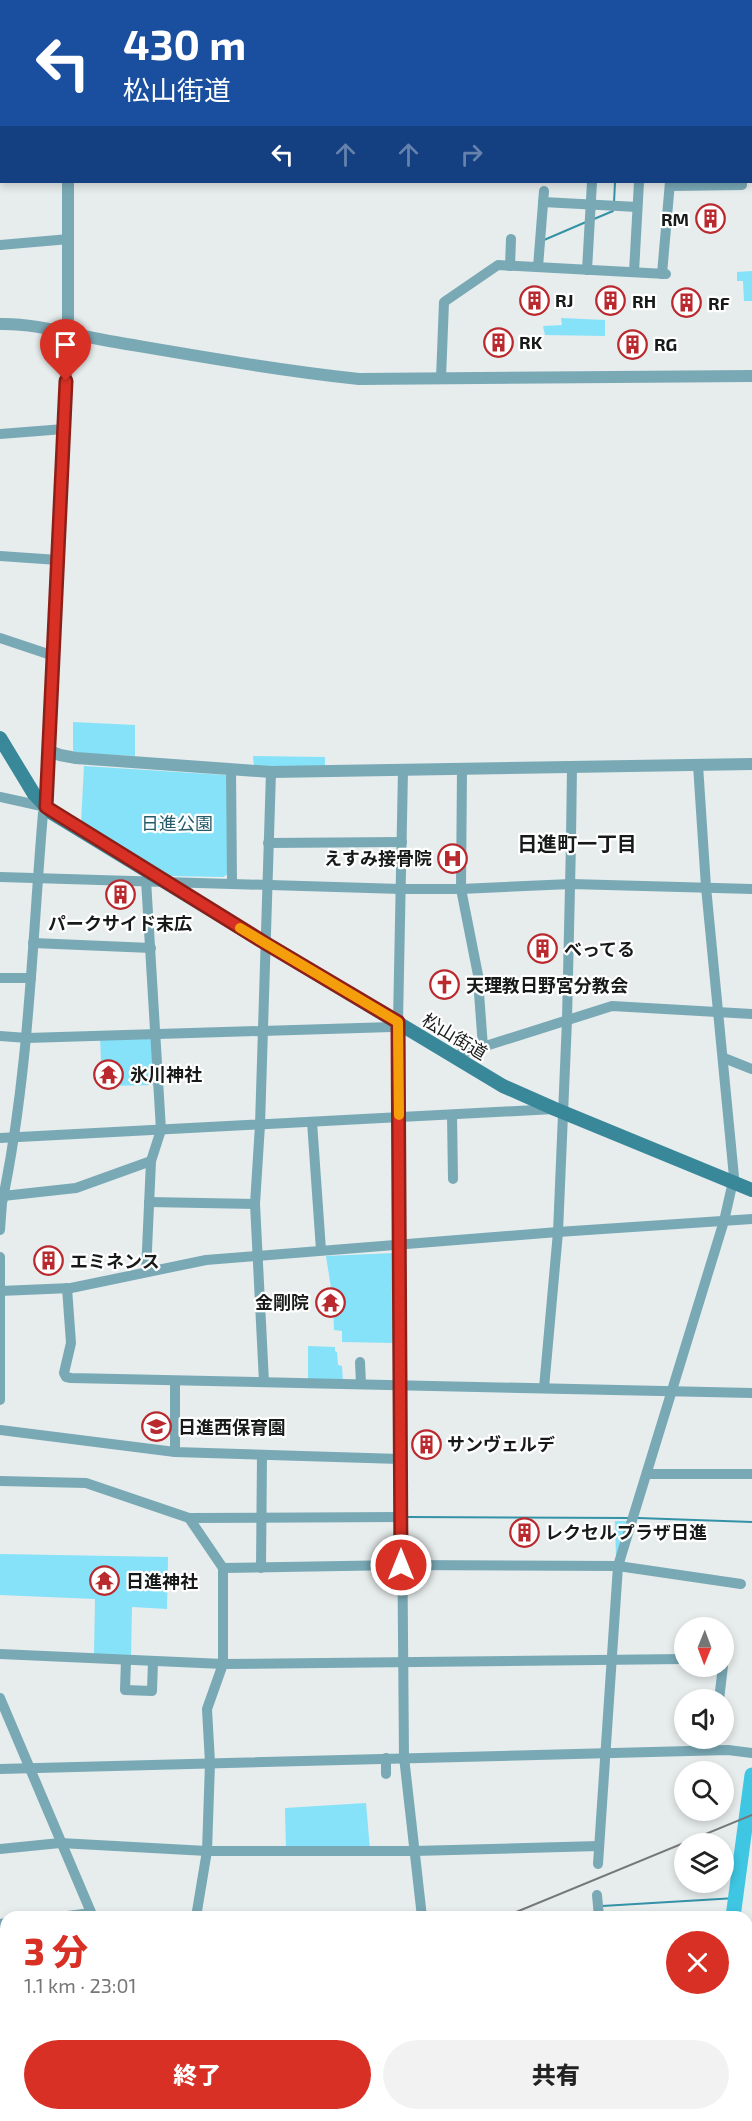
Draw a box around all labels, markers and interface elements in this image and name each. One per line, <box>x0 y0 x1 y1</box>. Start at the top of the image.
text: 430 m <box>123 18 246 68</box>
icon: left <box>24 24 102 102</box>
text: 松山街道 <box>123 73 231 105</box>
icon: left <box>266 138 299 171</box>
icon: ahead <box>329 138 362 171</box>
icon: ahead <box>392 138 425 171</box>
icon: right <box>455 138 488 171</box>
building icon: RM <box>694 203 726 235</box>
place label: RM <box>661 208 689 230</box>
building icon: RJ <box>518 284 550 316</box>
building icon: RH <box>595 285 627 317</box>
building icon: RF <box>671 287 703 319</box>
place label: RJ <box>555 289 573 311</box>
place label: RH <box>632 290 656 312</box>
place label: RF <box>708 292 730 314</box>
pin <box>40 319 91 381</box>
building icon: RK <box>482 326 514 358</box>
icon: arrive <box>49 328 82 361</box>
building icon: RG <box>617 328 649 360</box>
place label: RK <box>519 331 543 353</box>
place label: RG <box>654 333 677 355</box>
park label: 日進公園 <box>141 812 213 834</box>
district label: 日進町一丁目 <box>517 831 637 855</box>
hospital icon: えすみ接骨院 <box>437 842 469 874</box>
place label: えすみ接骨院 <box>324 847 432 869</box>
building icon: パークサイド末広 <box>104 878 136 910</box>
place label: パークサイド末広 <box>48 912 192 934</box>
building icon: べってる <box>527 933 559 965</box>
place label: べってる <box>564 938 635 960</box>
church icon: 天理教日野宮分教会 <box>429 969 461 1001</box>
place label: 天理教日野宮分教会 <box>466 974 628 996</box>
street label: 松山街道 <box>418 1008 492 1064</box>
temple icon: 氷川神社 <box>93 1058 125 1090</box>
place label: 氷川神社 <box>130 1063 202 1085</box>
building icon: エミネンス <box>33 1245 65 1277</box>
place label: エミネンス <box>70 1250 160 1272</box>
temple icon: 金剛院 <box>314 1286 346 1318</box>
place label: 金剛院 <box>255 1291 309 1313</box>
school or university icon: 日進西保育園 <box>141 1411 173 1443</box>
place label: 日進西保育園 <box>178 1416 286 1438</box>
building icon: サンヴェルデ <box>410 1428 442 1460</box>
place label: サンヴェルデ <box>447 1433 555 1455</box>
building icon: レクセルプラザ日進 <box>508 1516 540 1548</box>
place label: レクセルプラザ日進 <box>545 1521 707 1543</box>
position arrow <box>369 1533 433 1597</box>
temple icon: 日進神社 <box>89 1565 121 1597</box>
place label: 日進神社 <box>126 1570 198 1592</box>
north arrow <box>674 1617 734 1677</box>
map controls <box>674 1617 734 1893</box>
button: sound <box>674 1689 734 1749</box>
button: search <box>674 1761 734 1821</box>
button: layers <box>674 1833 734 1893</box>
text: 3 分 <box>24 1929 88 1972</box>
button: close <box>666 1931 729 1994</box>
text: 1.1 km · 23:01 <box>24 1973 137 1997</box>
button: 終了 <box>24 2040 371 2109</box>
button: 共有 <box>383 2040 729 2109</box>

